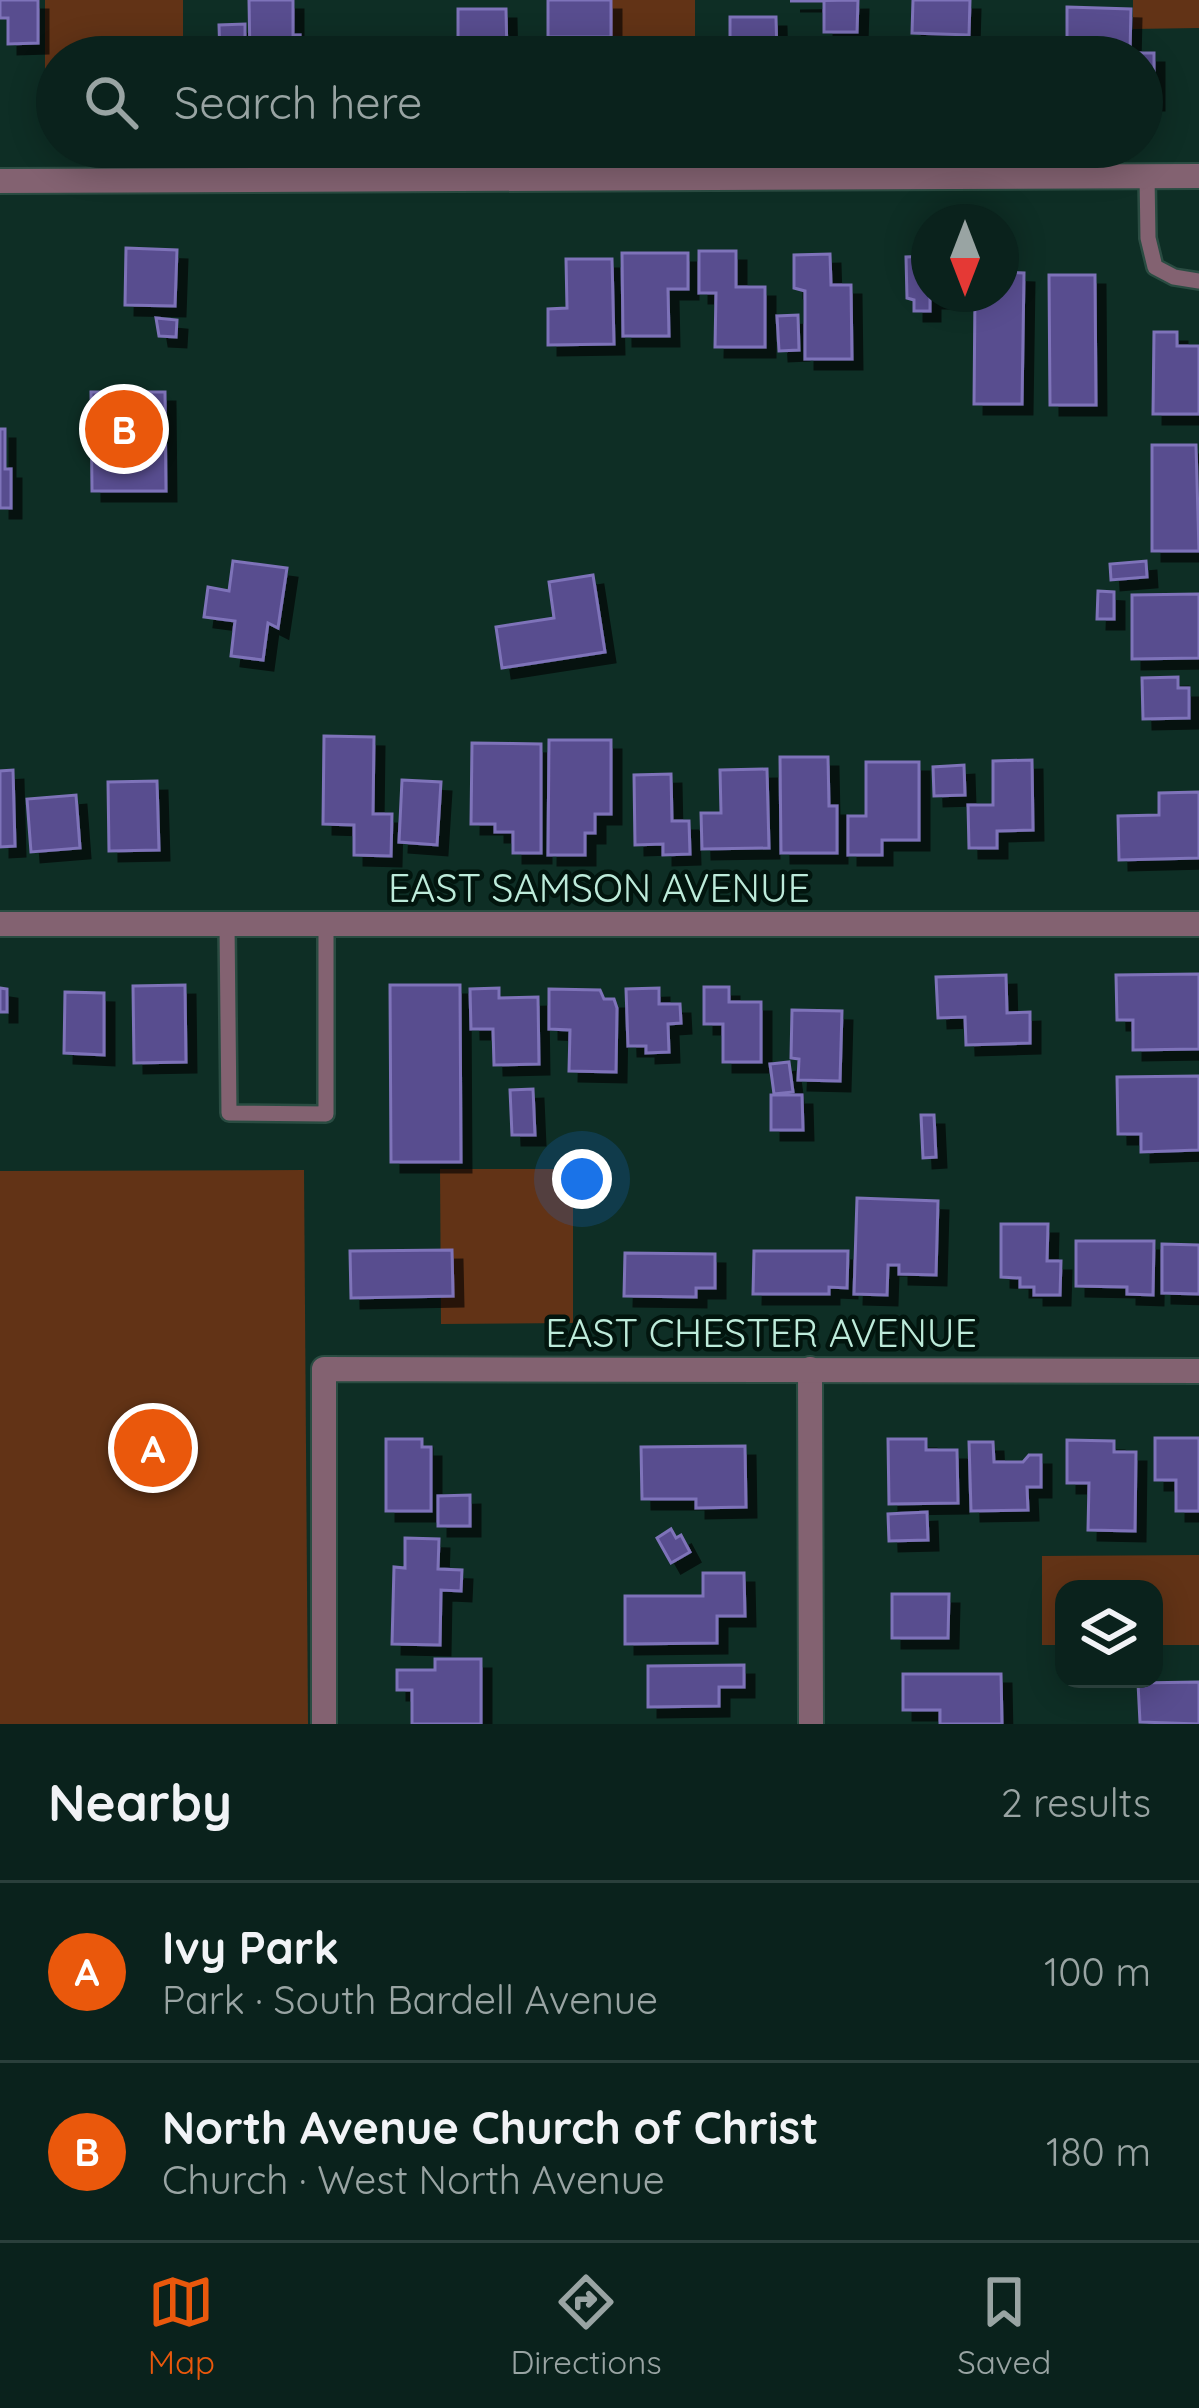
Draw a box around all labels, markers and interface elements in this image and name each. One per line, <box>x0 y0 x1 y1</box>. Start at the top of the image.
search box <box>36 36 1163 168</box>
icon: search <box>78 69 144 135</box>
text: Search here <box>174 74 422 130</box>
north arrow <box>911 204 1019 312</box>
pin: B <box>85 384 163 474</box>
street label: EAST SAMSON AVENUE <box>388 863 810 912</box>
your location <box>552 1149 612 1209</box>
street label: EAST CHESTER AVENUE <box>545 1308 977 1357</box>
pin: A <box>114 1403 192 1493</box>
map controls <box>1055 1580 1163 1688</box>
button: layers <box>1055 1580 1163 1688</box>
text: Nearby <box>48 1770 232 1834</box>
text: 2 results <box>1001 1778 1151 1827</box>
text: Ivy Park <box>162 1919 339 1975</box>
text: A <box>75 1947 99 1996</box>
text: 100 m <box>1044 1947 1151 1996</box>
text: Park · South Bardell Avenue <box>162 1975 658 2024</box>
text: North Avenue Church of Christ <box>162 2099 819 2155</box>
text: B <box>74 2127 100 2176</box>
text: 180 m <box>1046 2127 1151 2176</box>
text: Church · West North Avenue <box>162 2155 665 2204</box>
tab: Map <box>148 2269 215 2382</box>
tab: Directions <box>510 2269 662 2382</box>
tab: Saved <box>957 2269 1051 2382</box>

